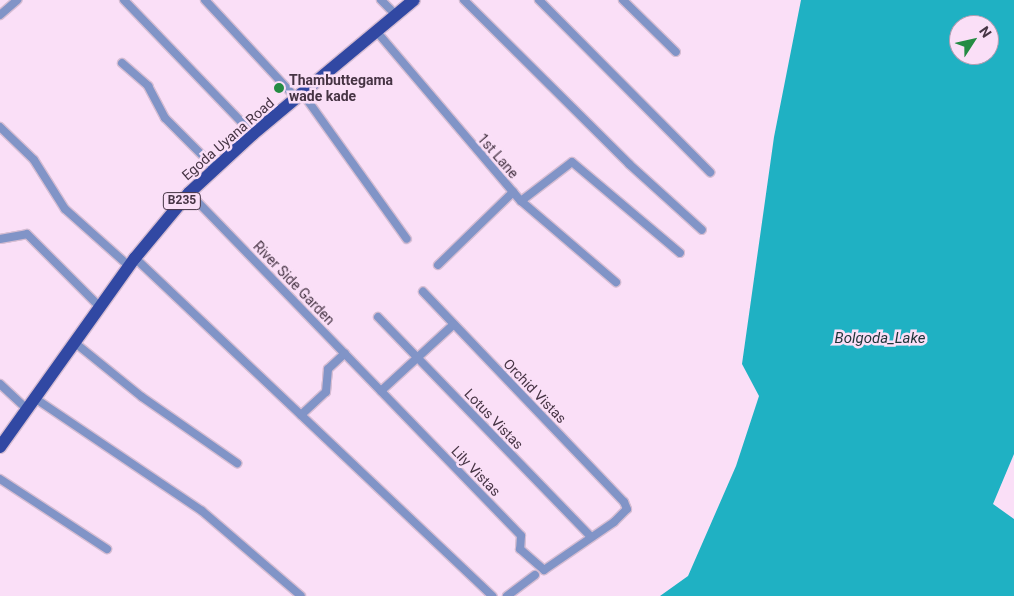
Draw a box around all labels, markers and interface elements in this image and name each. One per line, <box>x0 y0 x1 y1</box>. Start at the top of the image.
north arrow <box>949 15 999 65</box>
text: N <box>976 23 995 41</box>
place label: Thambuttegama wade kade <box>289 72 393 104</box>
marker: Thambuttegama wade kade <box>273 82 285 94</box>
street label: Egoda Uyana Road <box>178 94 278 184</box>
street label: 1st Lane <box>474 130 522 182</box>
road number: B235 <box>162 192 202 210</box>
street label: River Side Garden <box>250 238 338 328</box>
water label: Bolgoda_Lake <box>835 330 925 348</box>
street label: Orchid Vistas <box>500 355 570 427</box>
street label: Lotus Vistas <box>461 385 527 453</box>
street label: Lily Vistas <box>448 442 504 500</box>

